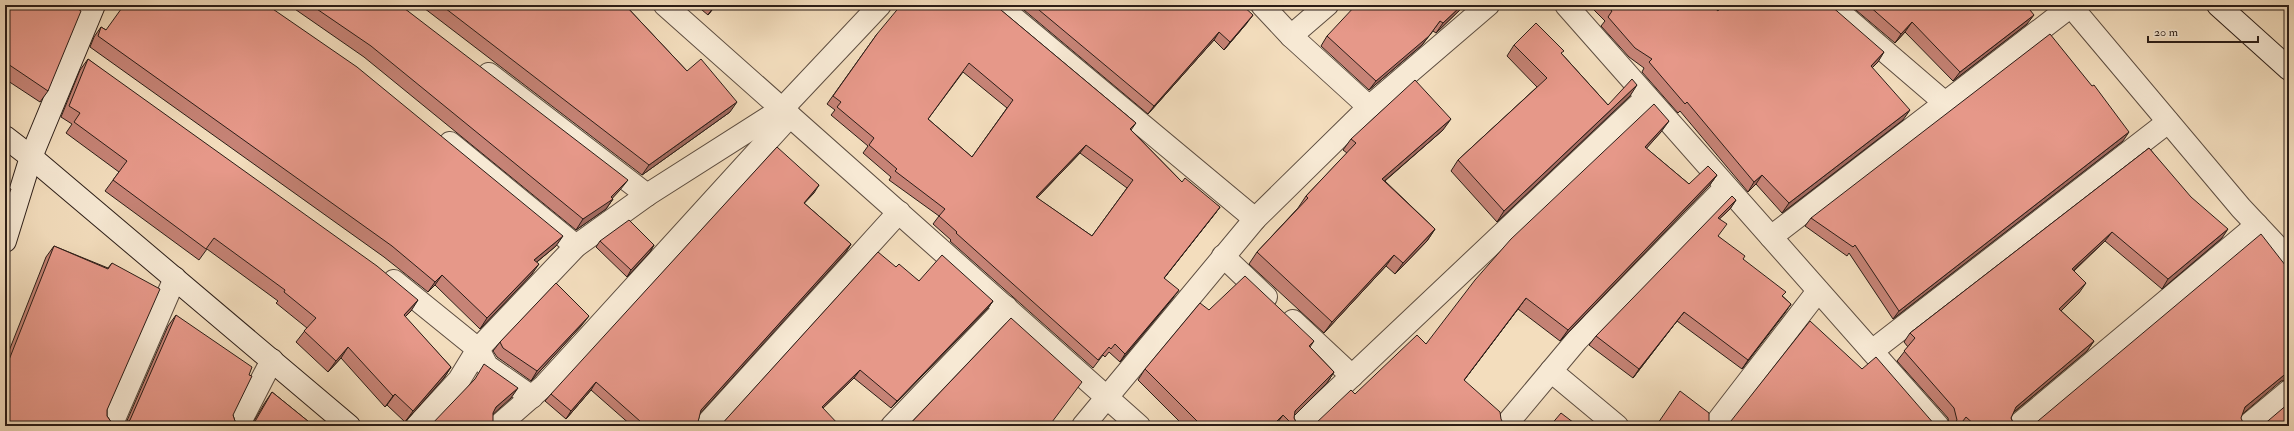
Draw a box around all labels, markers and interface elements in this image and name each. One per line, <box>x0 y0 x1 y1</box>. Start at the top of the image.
scale bar <box>2148 18 2258 44</box>
text: 20 m <box>2154 25 2179 40</box>

